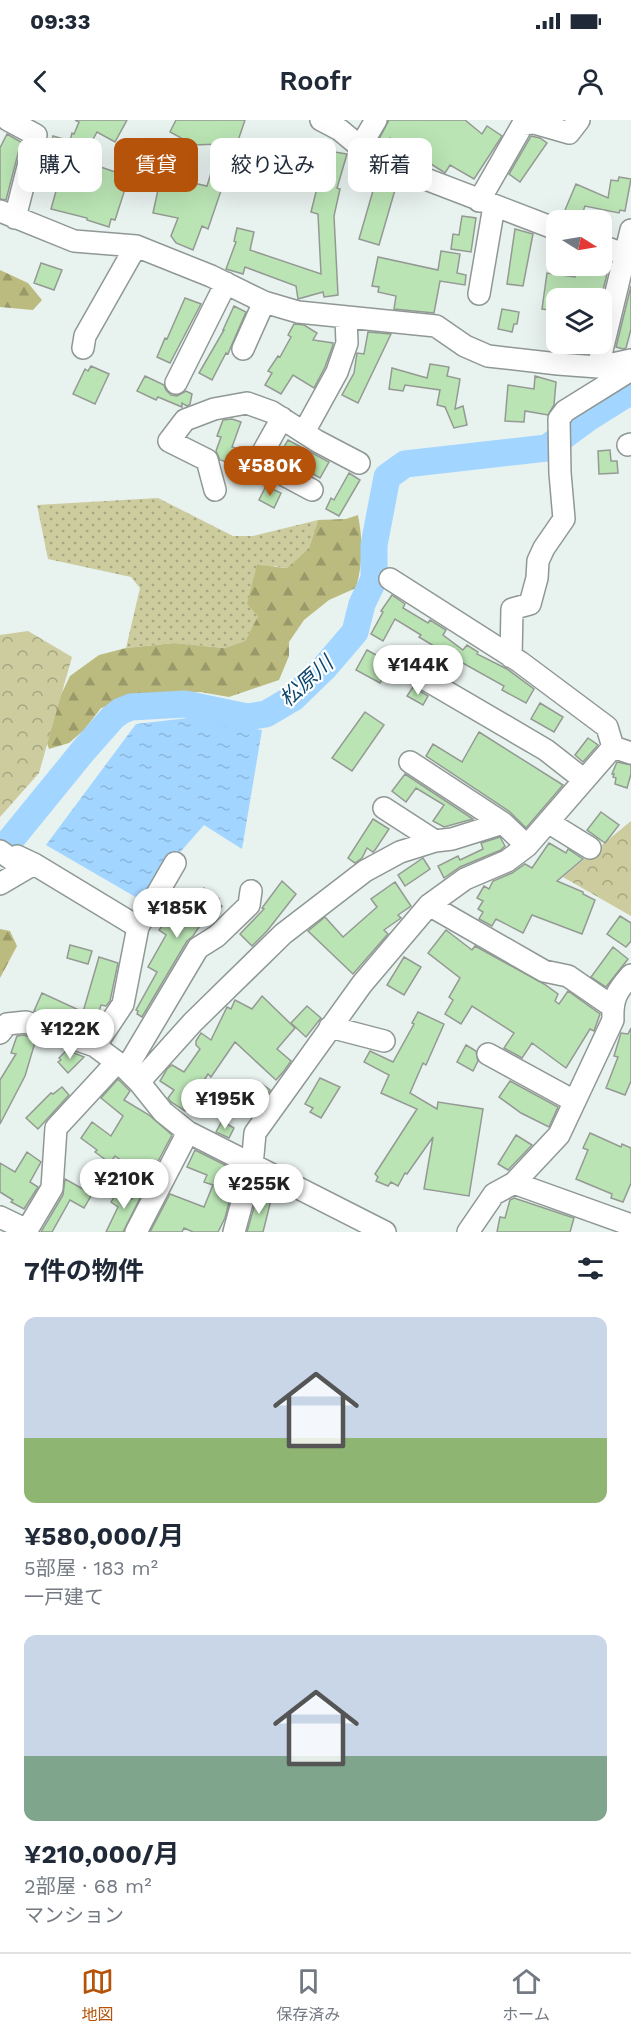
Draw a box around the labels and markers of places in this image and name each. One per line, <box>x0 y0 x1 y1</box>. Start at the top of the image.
pin: ¥580K <box>228 446 312 497</box>
pin: ¥144K <box>376 645 460 696</box>
pin: ¥185K <box>135 888 219 939</box>
pin: ¥122K <box>28 1009 112 1060</box>
pin: ¥195K <box>183 1079 267 1130</box>
pin: ¥210K <box>82 1159 166 1210</box>
pin: ¥255K <box>217 1164 301 1215</box>

